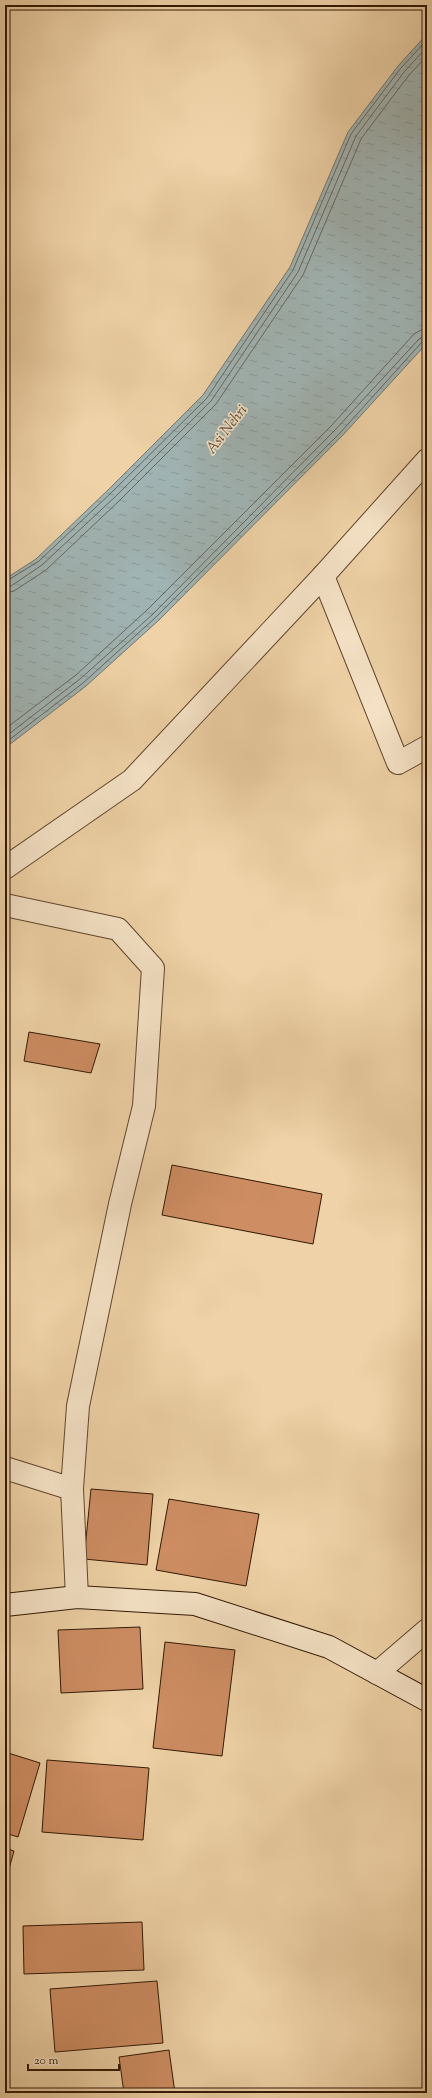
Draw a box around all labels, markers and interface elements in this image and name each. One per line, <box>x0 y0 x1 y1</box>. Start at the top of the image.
water label: Asi Nehri <box>201 401 253 459</box>
scale bar <box>28 2046 119 2072</box>
text: 20 m <box>34 2052 59 2070</box>

